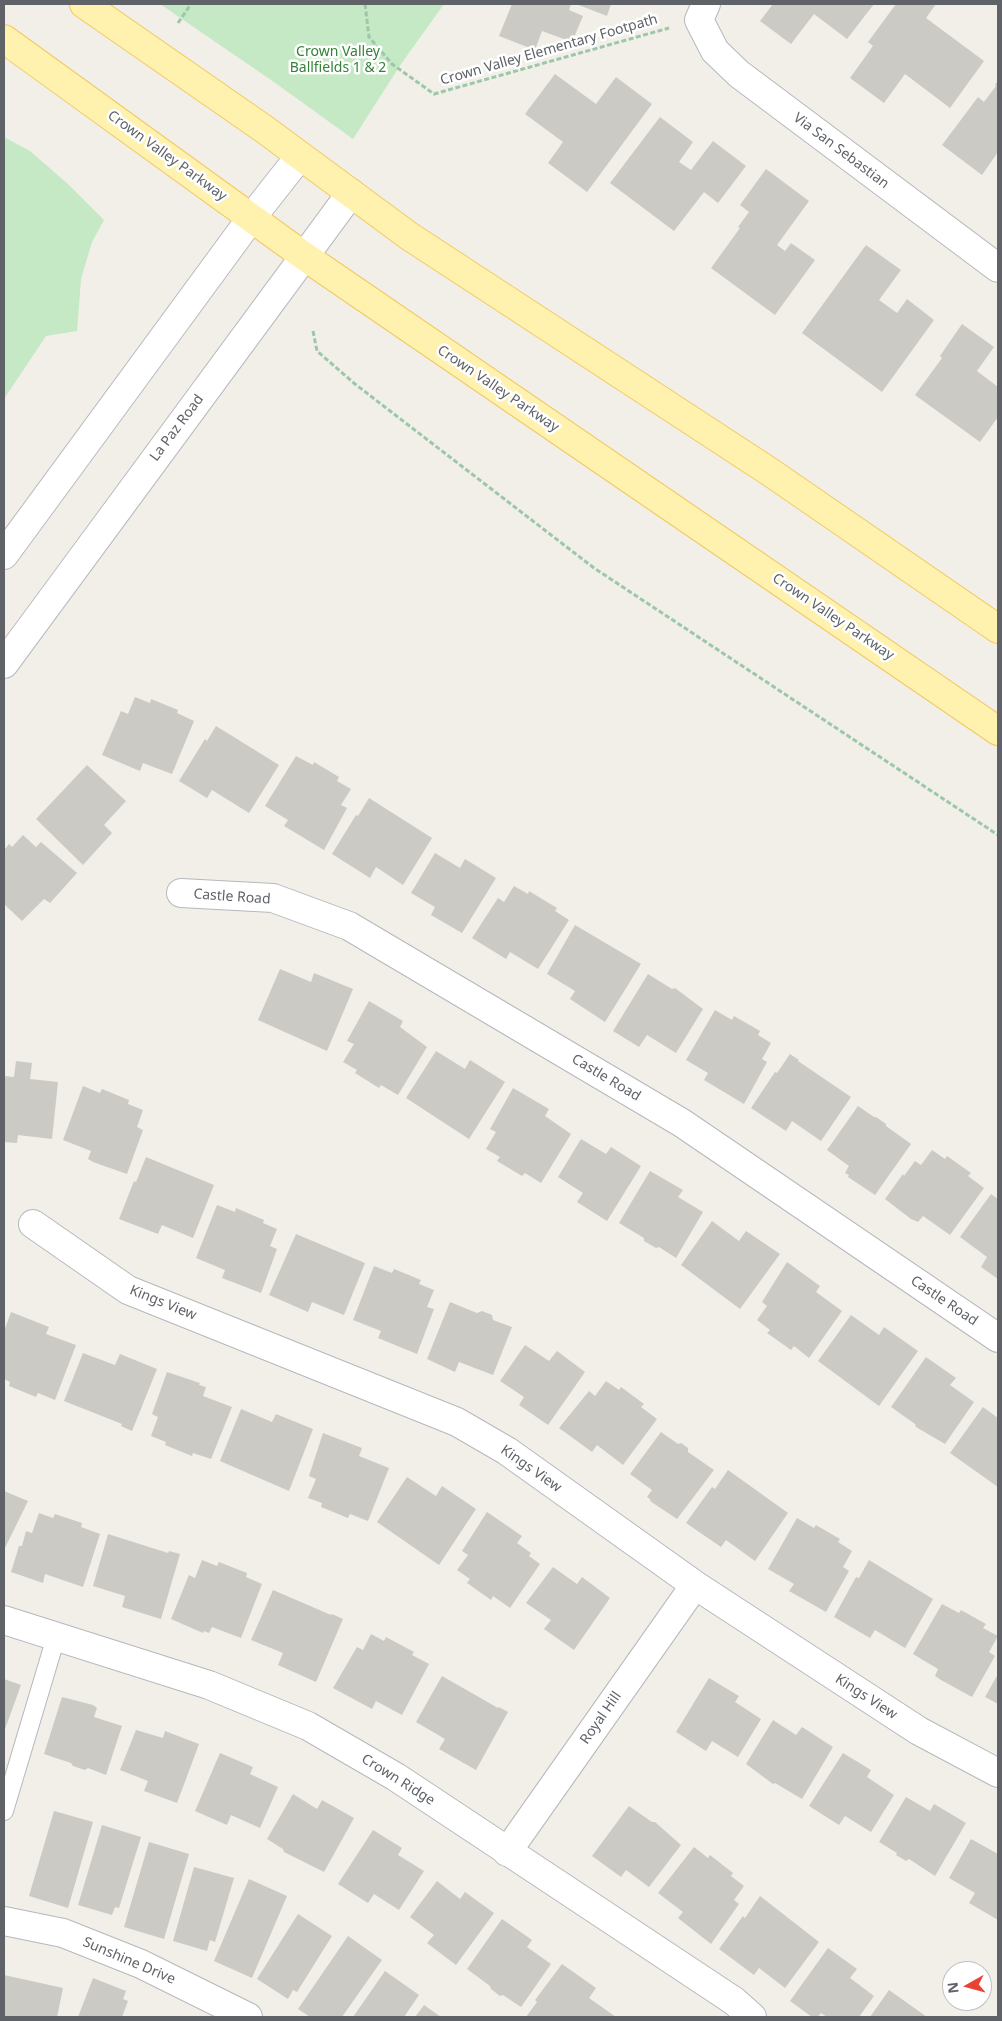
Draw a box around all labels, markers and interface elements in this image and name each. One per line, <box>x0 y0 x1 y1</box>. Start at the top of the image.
street label: Crown Valley Elementary Footpath <box>438 11 660 89</box>
park label: Crown Valley Ballfields 1 & 2 <box>290 44 386 76</box>
street label: Crown Valley Parkway <box>104 107 230 205</box>
street label: Via San Sebastian <box>790 110 892 192</box>
street label: Crown Valley Parkway <box>434 342 562 436</box>
street label: La Paz Road <box>147 391 207 465</box>
street label: Crown Valley Parkway <box>769 570 897 664</box>
street label: Castle Road <box>193 886 271 908</box>
street label: Castle Road <box>569 1051 643 1105</box>
street label: Castle Road <box>907 1272 981 1330</box>
street label: Kings View <box>127 1282 199 1324</box>
street label: Kings View <box>497 1442 565 1496</box>
street label: Kings View <box>832 1671 900 1723</box>
street label: Royal Hill <box>577 1688 625 1748</box>
street label: Crown Ridge <box>358 1751 438 1809</box>
street label: Sunshine Drive <box>80 1934 178 1988</box>
north arrow <box>942 1961 992 2011</box>
text: N <box>942 1981 963 1995</box>

